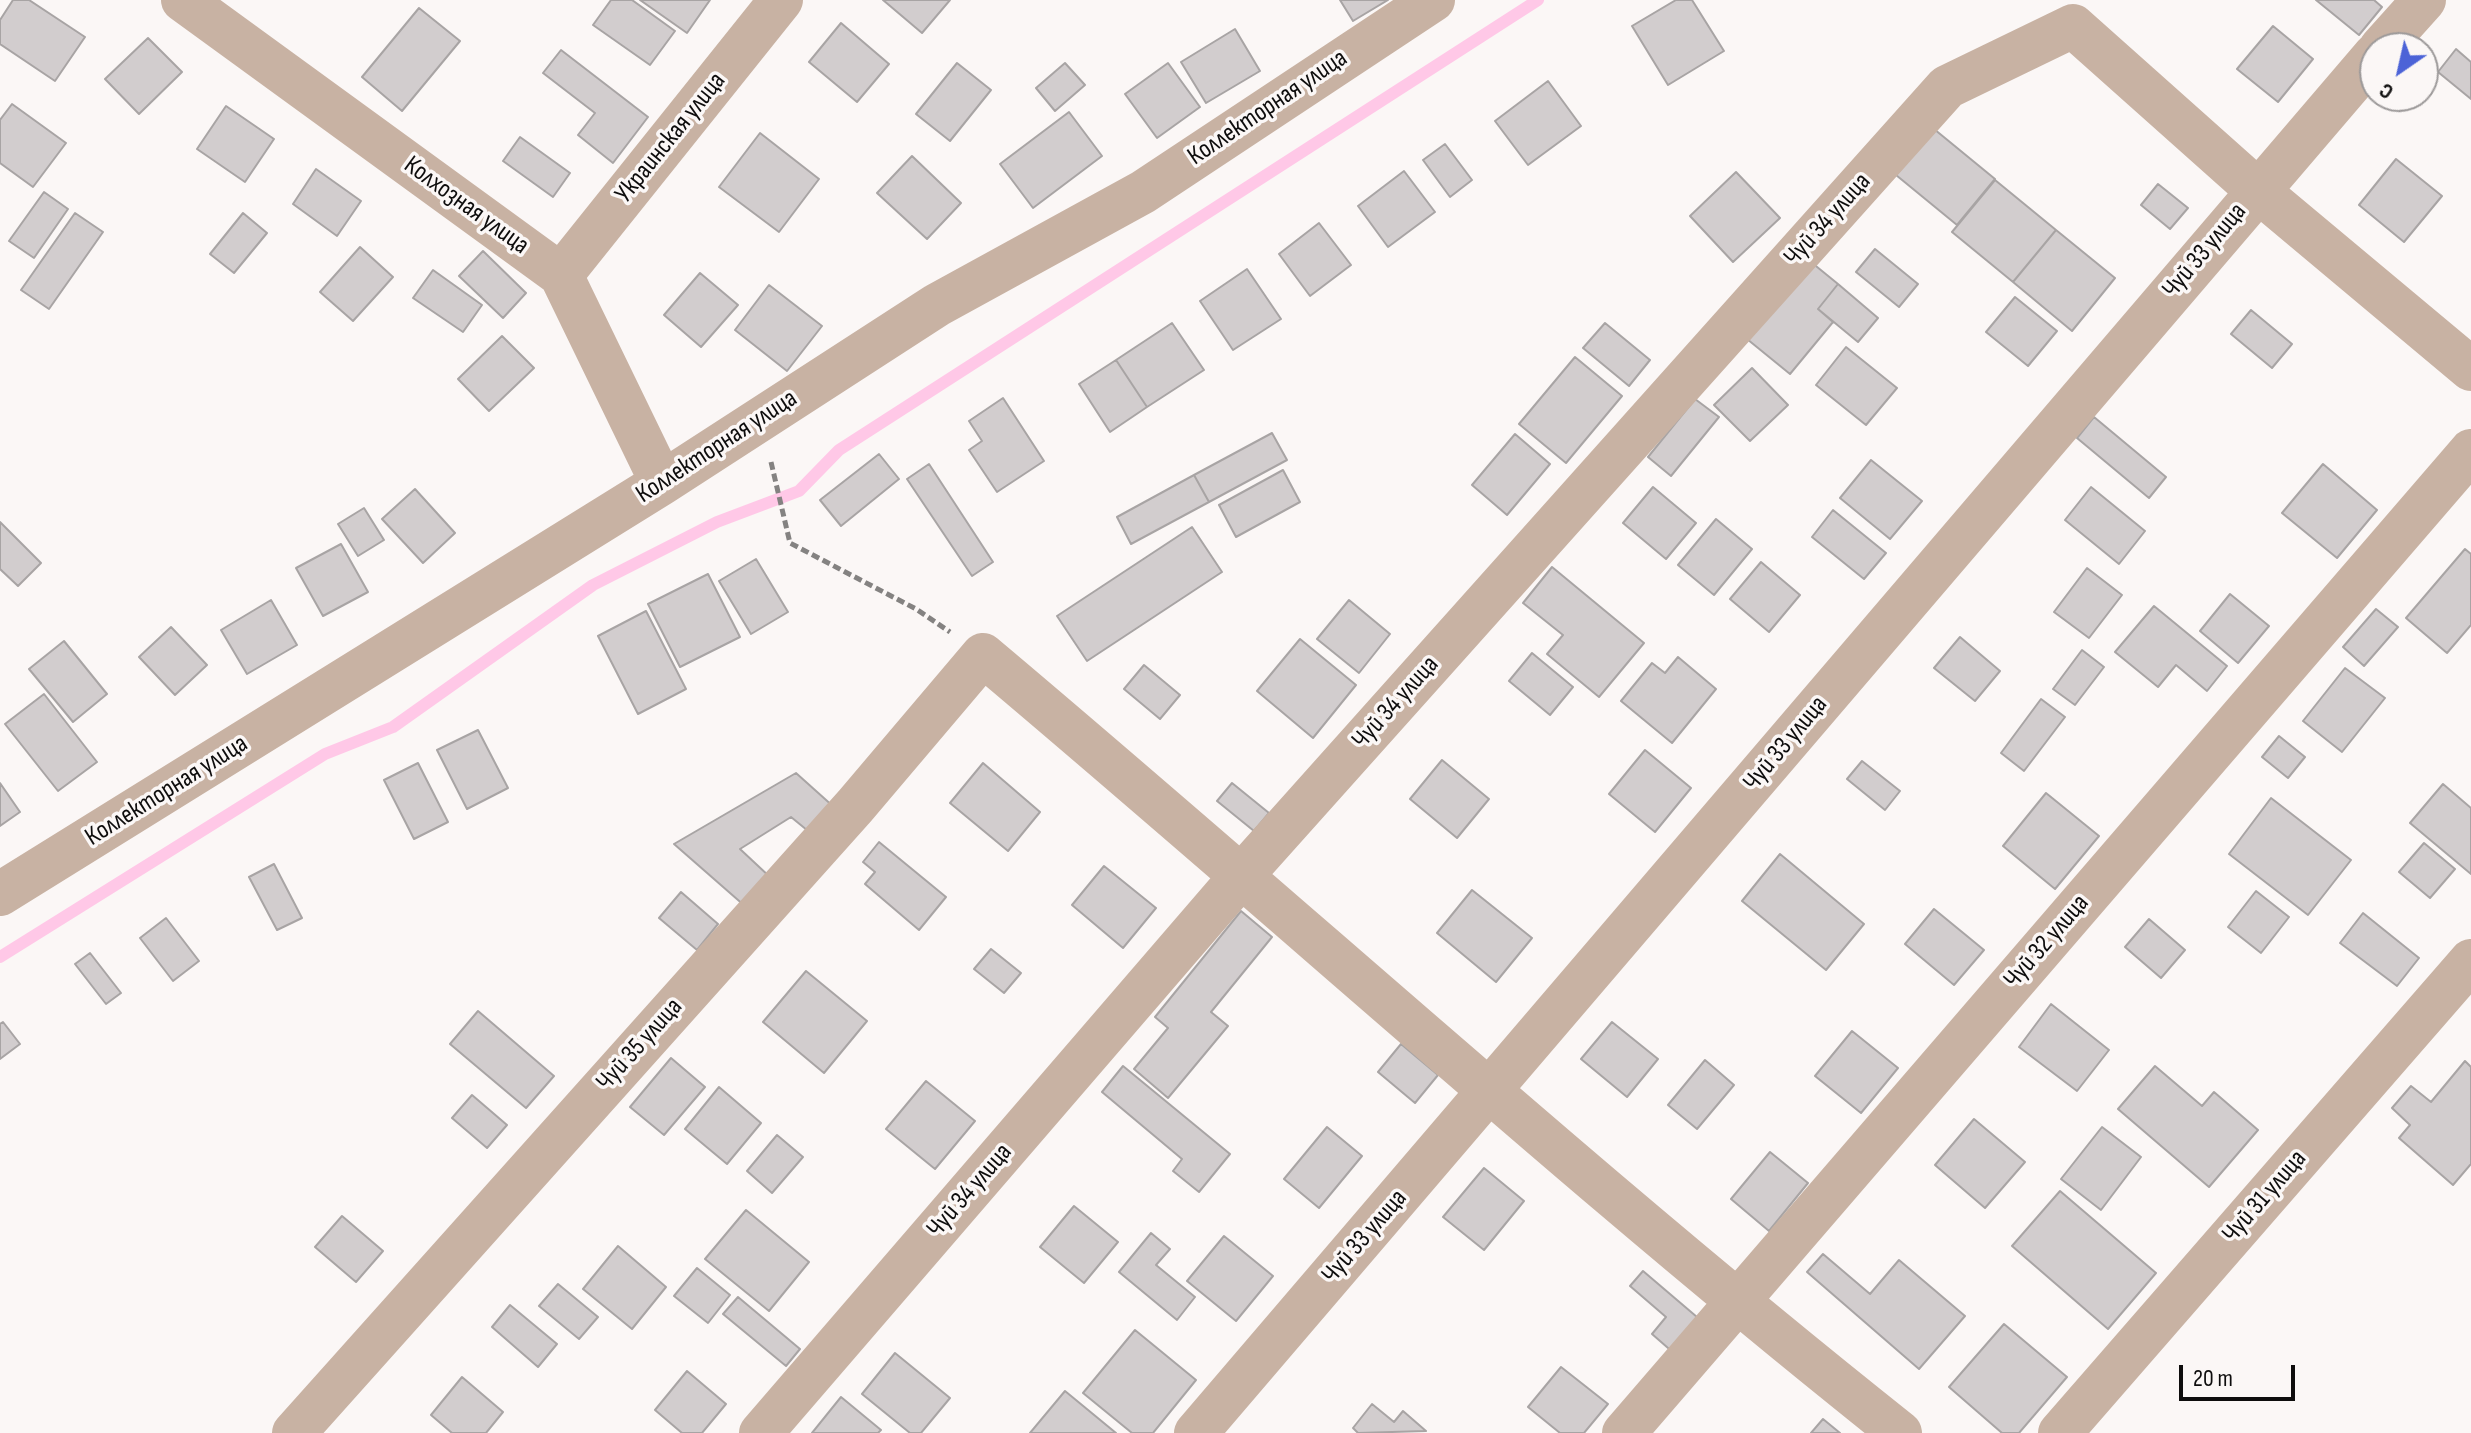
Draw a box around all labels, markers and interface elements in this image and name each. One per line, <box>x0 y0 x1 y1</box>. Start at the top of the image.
north arrow <box>2359 32 2439 112</box>
street label: Коллекторная улица <box>1182 43 1354 173</box>
street label: Украинская улица <box>609 67 733 209</box>
text: С <box>2374 76 2399 105</box>
street label: Колхозная улица <box>397 150 535 262</box>
street label: Чуй 34 улица <box>1778 167 1878 273</box>
street label: Чуй 33 улица <box>2156 197 2254 305</box>
street label: Коллекторная улица <box>631 383 803 511</box>
street label: Чуй 34 улица <box>1346 650 1446 756</box>
street label: Чуй 33 улица <box>1737 690 1835 798</box>
street label: Коллекторная улица <box>80 729 254 853</box>
street label: Чуй 32 улица <box>1998 889 2096 995</box>
street label: Чуй 35 улица <box>590 992 690 1098</box>
street label: Чуй 34 улица <box>921 1138 1019 1244</box>
street label: Чуй 31 улица <box>2216 1144 2314 1250</box>
street label: Чуй 33 улица <box>1316 1184 1414 1290</box>
scale bar <box>2183 1349 2299 1399</box>
text: 20 m <box>2193 1364 2233 1393</box>

